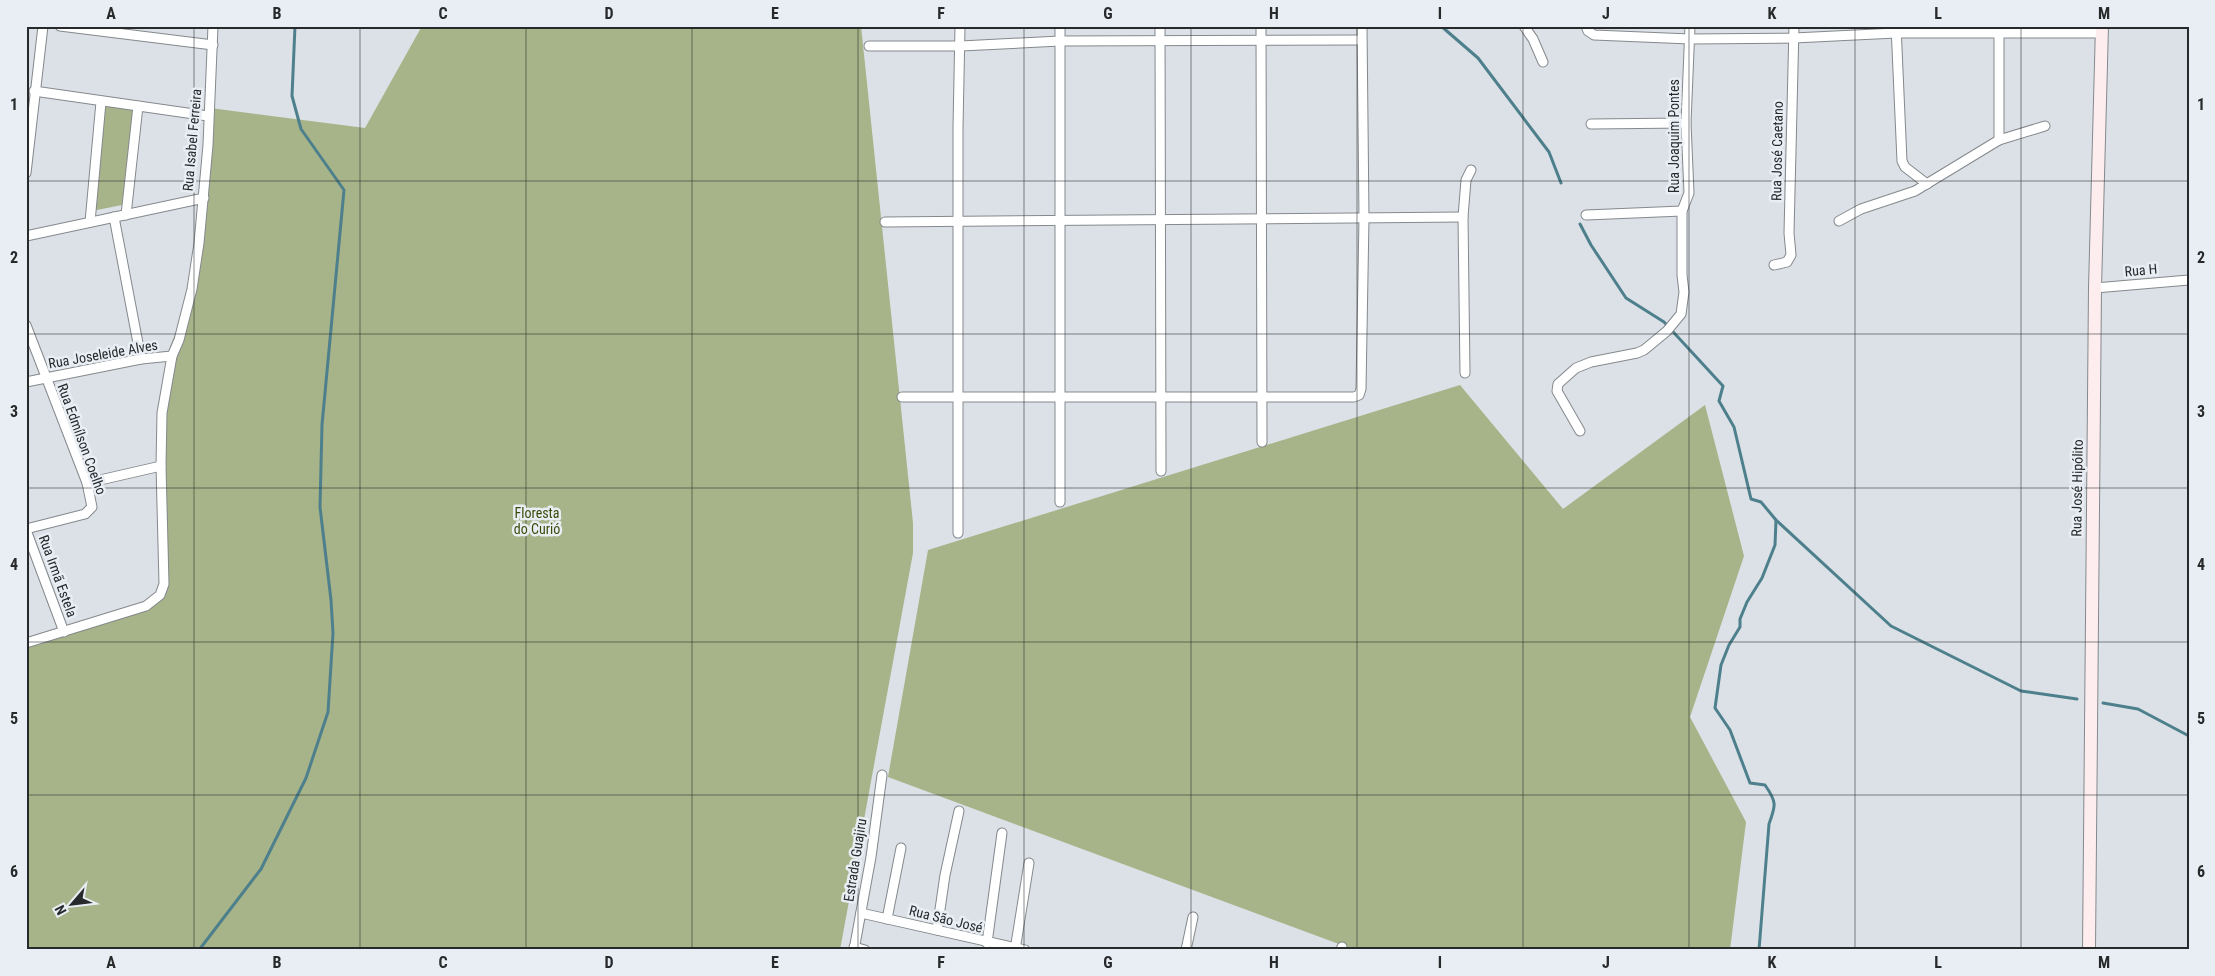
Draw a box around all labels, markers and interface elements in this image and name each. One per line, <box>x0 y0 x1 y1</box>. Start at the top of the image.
text: A <box>106 4 116 23</box>
text: B <box>273 4 282 23</box>
text: C <box>438 4 448 23</box>
text: D <box>604 4 614 23</box>
text: E <box>771 4 779 23</box>
text: F <box>937 4 945 23</box>
text: G <box>1103 4 1113 23</box>
text: H <box>1269 4 1279 23</box>
text: I <box>1438 4 1442 23</box>
text: J <box>1602 4 1610 23</box>
text: K <box>1768 4 1777 23</box>
text: L <box>1934 4 1942 23</box>
text: M <box>2098 4 2110 23</box>
street label: Rua Joaquim Pontes <box>1666 79 1682 193</box>
street label: Rua Isabel Ferreira <box>180 88 204 192</box>
text: 1 <box>10 95 18 114</box>
text: 1 <box>2197 95 2205 114</box>
street label: Rua José Caetano <box>1768 101 1786 201</box>
text: 2 <box>10 248 18 267</box>
text: 2 <box>2197 248 2205 267</box>
street label: Rua H <box>2124 261 2158 279</box>
street label: Rua Joseleide Alves <box>47 337 159 371</box>
street label: Rua Edmílson Coelho <box>54 381 110 497</box>
text: 3 <box>10 402 18 421</box>
text: 3 <box>2197 402 2205 421</box>
street label: Rua José Hipólito <box>2068 439 2086 537</box>
park label: Floresta do Curió <box>514 505 560 537</box>
street label: Rua Irmã Estela <box>36 533 80 619</box>
text: 4 <box>10 555 18 574</box>
text: 4 <box>2197 555 2205 574</box>
text: 5 <box>10 709 18 728</box>
text: 5 <box>2197 709 2205 728</box>
street label: Estrada Guajiru <box>841 817 869 903</box>
text: 6 <box>10 862 18 881</box>
text: 6 <box>2197 862 2205 881</box>
north arrow <box>48 878 98 928</box>
street label: Rua São José <box>908 902 985 936</box>
text: N <box>51 903 70 918</box>
text: A <box>106 953 116 972</box>
text: B <box>273 953 282 972</box>
text: C <box>438 953 448 972</box>
text: D <box>604 953 614 972</box>
text: E <box>771 953 779 972</box>
text: F <box>937 953 945 972</box>
text: G <box>1103 953 1113 972</box>
text: H <box>1269 953 1279 972</box>
text: I <box>1438 953 1442 972</box>
text: J <box>1602 953 1610 972</box>
text: K <box>1768 953 1777 972</box>
text: L <box>1934 953 1942 972</box>
text: M <box>2098 953 2110 972</box>

